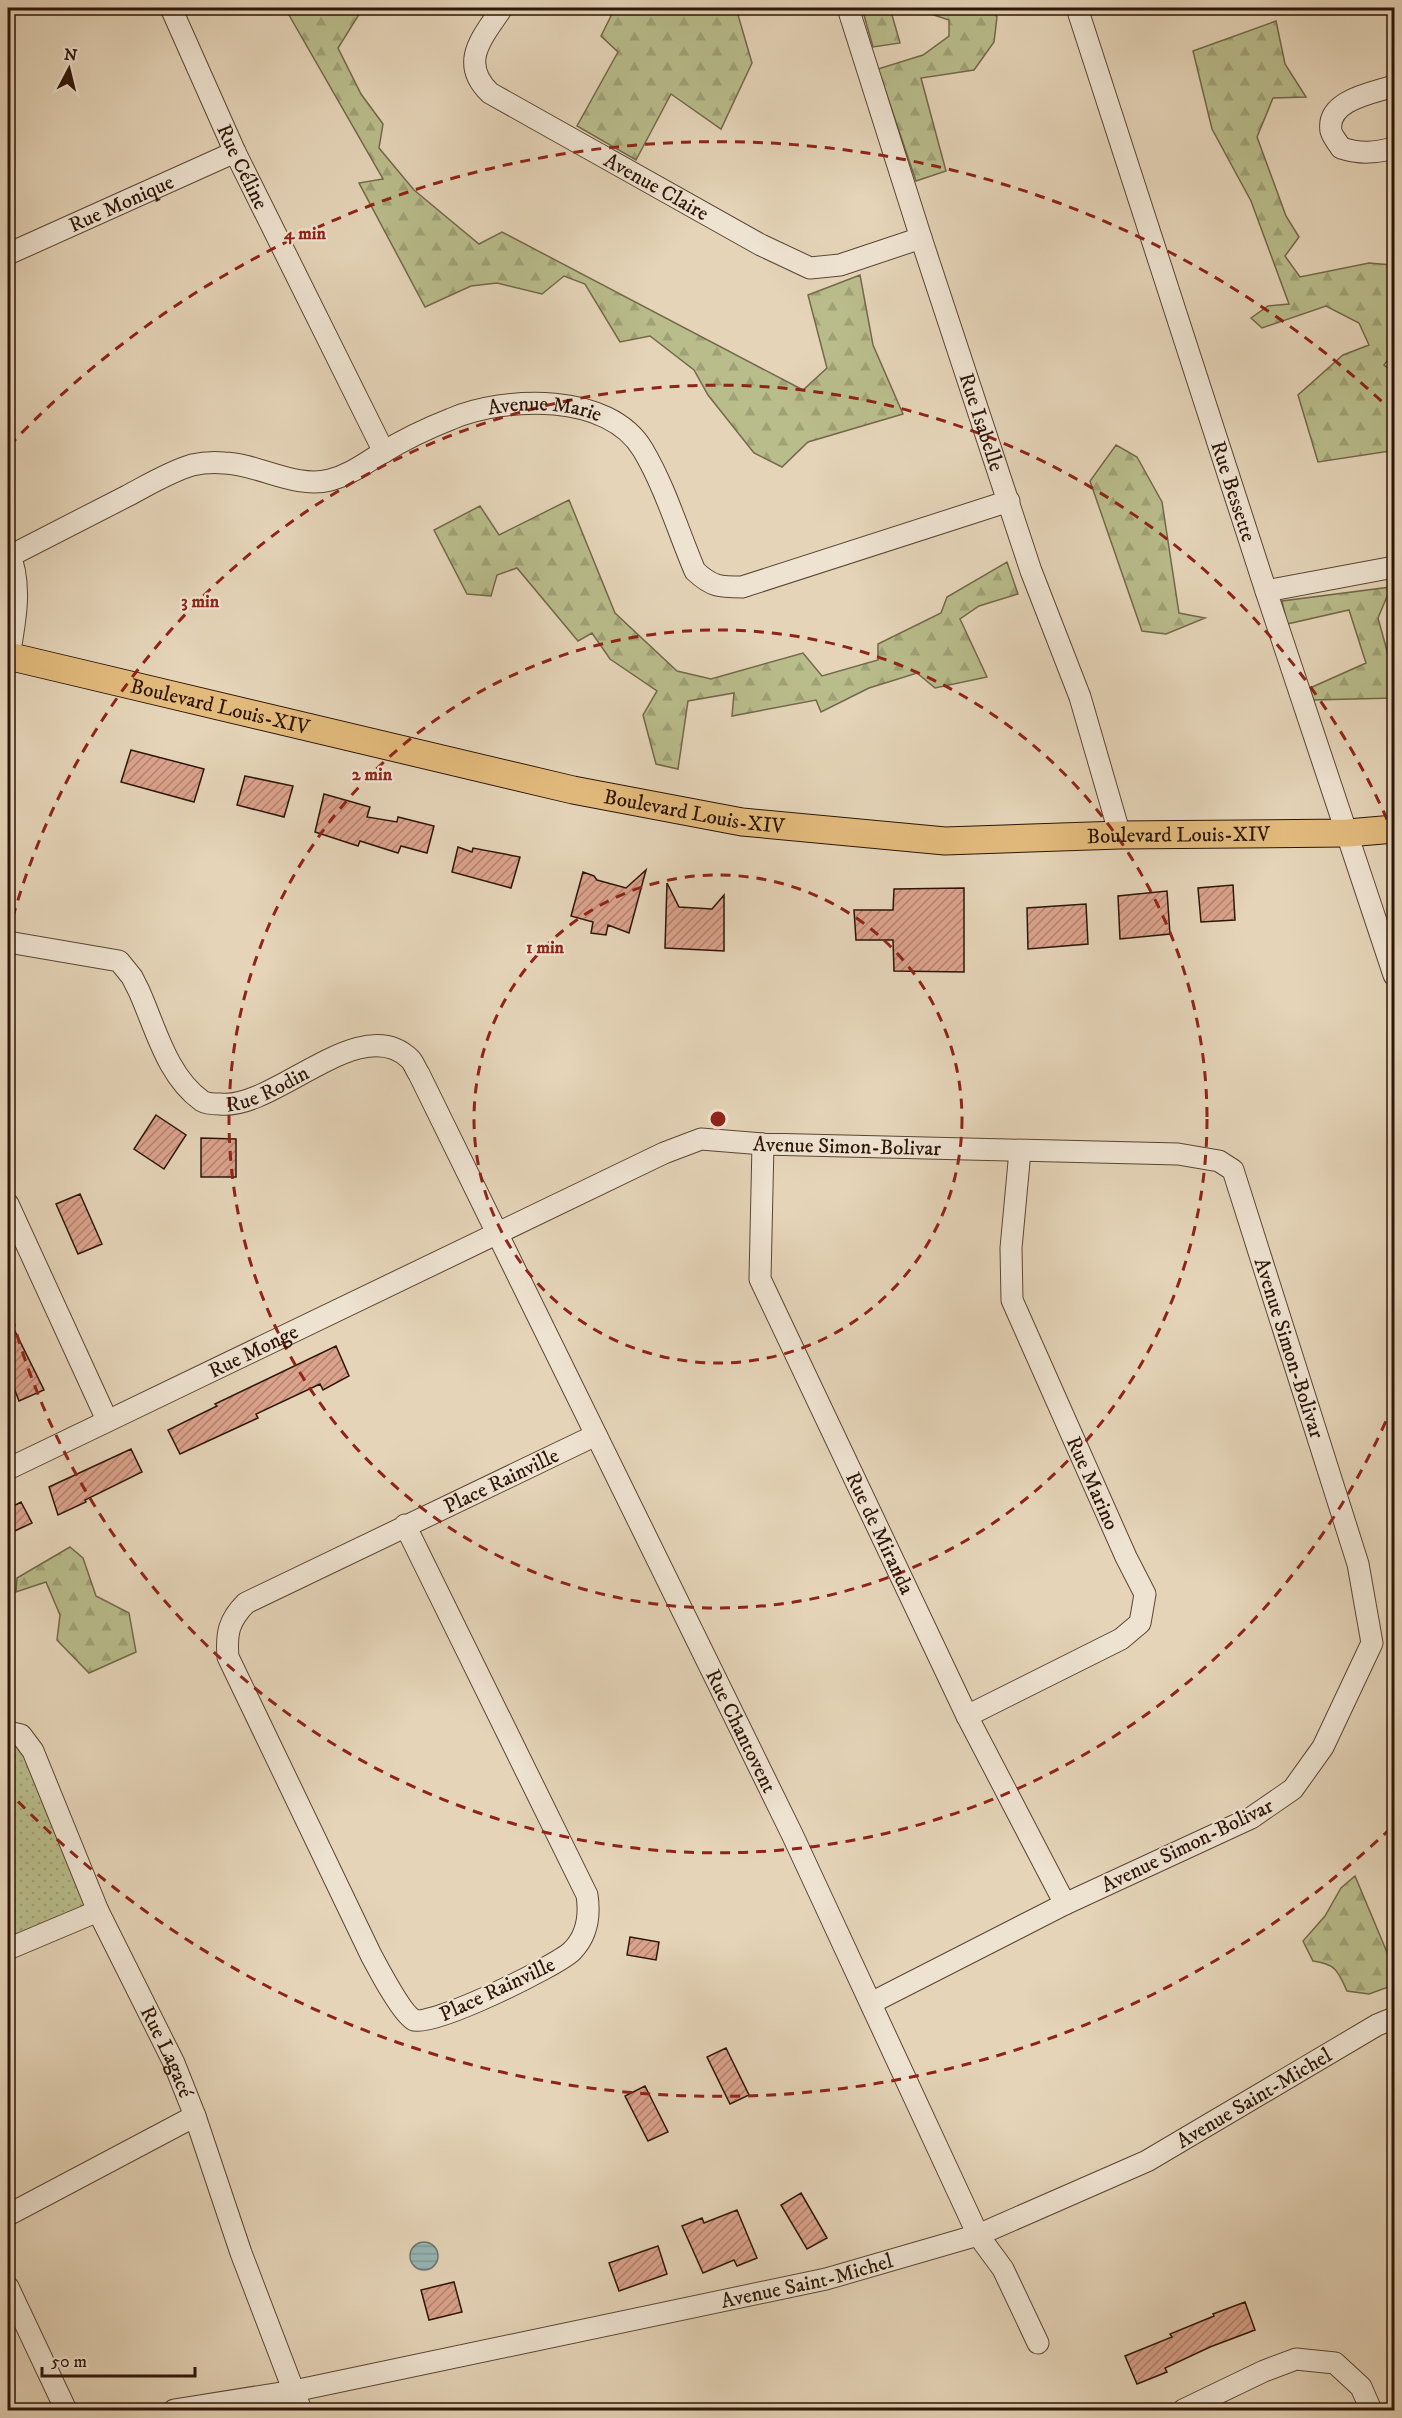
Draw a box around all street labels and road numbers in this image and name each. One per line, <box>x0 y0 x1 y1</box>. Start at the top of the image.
street label: Rue Céline <box>210 120 274 214</box>
street label: Avenue Claire <box>599 148 713 227</box>
street label: Rue Monique <box>65 169 178 239</box>
street label: Rue Isabelle <box>953 370 1009 475</box>
street label: Avenue Marie <box>486 391 606 428</box>
street label: Rue Bessette <box>1204 438 1261 545</box>
street label: Boulevard Louis-XIV <box>128 673 313 741</box>
street label: Boulevard Louis-XIV <box>602 784 787 840</box>
street label: Boulevard Louis-XIV <box>1086 822 1271 850</box>
street label: Rue Rodin <box>224 1060 314 1119</box>
street label: Avenue Simon-Bolivar <box>752 1131 942 1162</box>
street label: Avenue Simon-Bolivar <box>1248 1255 1329 1442</box>
street label: Rue Monge <box>204 1319 303 1384</box>
street label: Rue Marino <box>1060 1433 1124 1534</box>
street label: Place Rainville <box>440 1443 564 1520</box>
street label: Rue de Miranda <box>839 1468 920 1599</box>
street label: Rue Chantovent <box>699 1665 782 1798</box>
street label: Avenue Simon-Bolivar <box>1097 1793 1278 1899</box>
street label: Place Rainville <box>435 1952 560 2028</box>
street label: Rue Lagacé <box>134 2002 199 2102</box>
street label: Avenue Saint-Michel <box>1172 2042 1337 2155</box>
street label: Avenue Saint-Michel <box>719 2248 897 2315</box>

